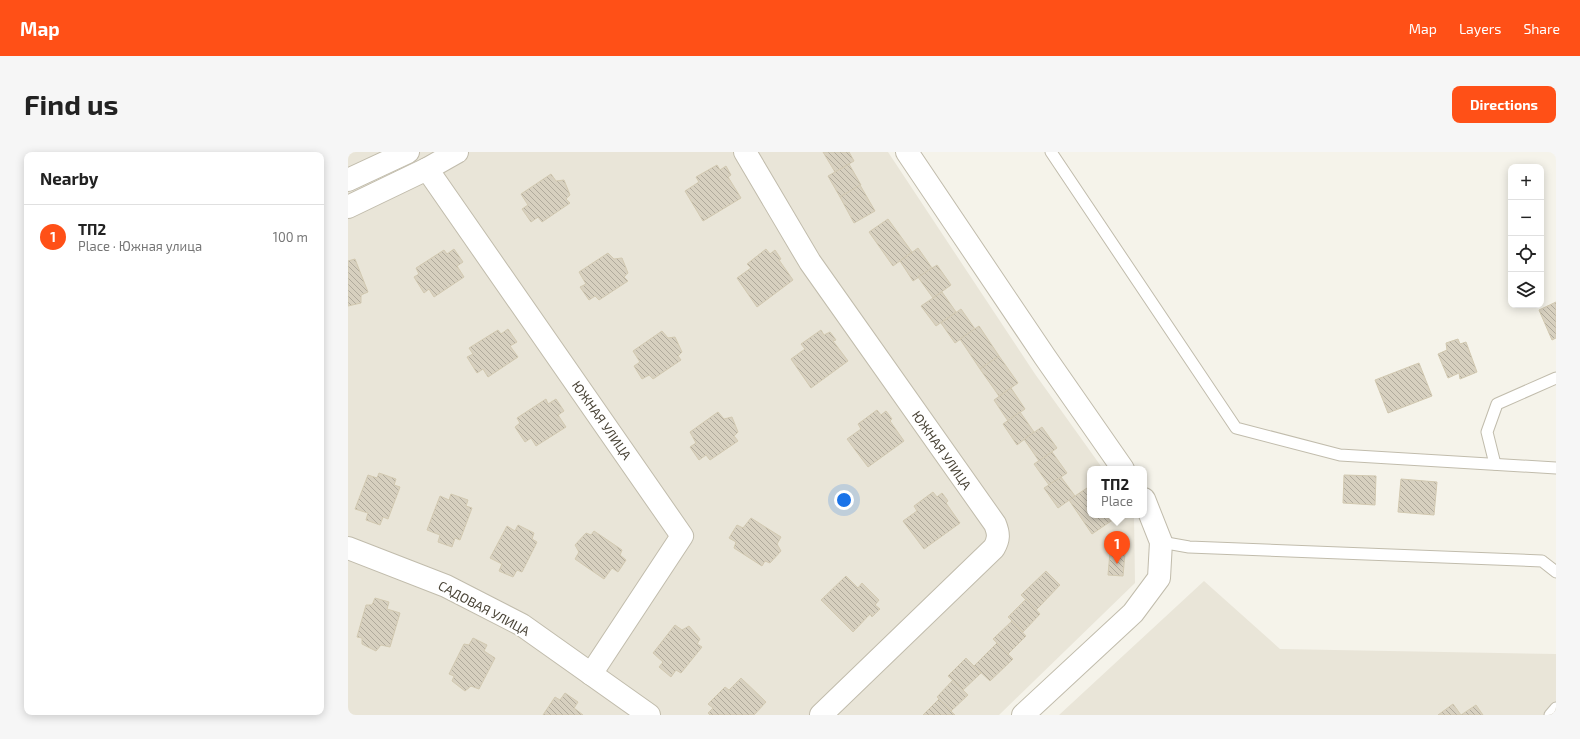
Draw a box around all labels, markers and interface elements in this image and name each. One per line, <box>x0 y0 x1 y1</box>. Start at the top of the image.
text: Map <box>20 17 60 40</box>
text: Map <box>1409 20 1437 37</box>
text: Layers <box>1459 20 1501 37</box>
text: Share <box>1523 20 1560 37</box>
button: Directions <box>1452 86 1556 123</box>
text: Find us <box>24 87 118 121</box>
map controls <box>1508 164 1544 308</box>
button: + <box>1508 164 1544 200</box>
text: Nearby <box>40 168 98 188</box>
button: − <box>1508 200 1544 236</box>
text: ТП2 <box>78 220 106 238</box>
text: 1 <box>50 229 56 245</box>
text: 100 m <box>273 229 308 245</box>
button: locate <box>1508 236 1544 272</box>
text: Place · Южная улица <box>78 238 202 254</box>
button: layers <box>1508 272 1544 308</box>
street label: ЮЖНАЯ УЛИЦА <box>569 377 635 463</box>
street label: ЮЖНАЯ УЛИЦА <box>909 407 975 493</box>
popup <box>1087 466 1147 518</box>
text: ТП2 <box>1101 475 1129 493</box>
your location <box>834 490 854 510</box>
text: Place <box>1101 493 1133 509</box>
pin: 1 <box>1104 531 1130 564</box>
street label: САДОВАЯ УЛИЦА <box>435 577 533 639</box>

